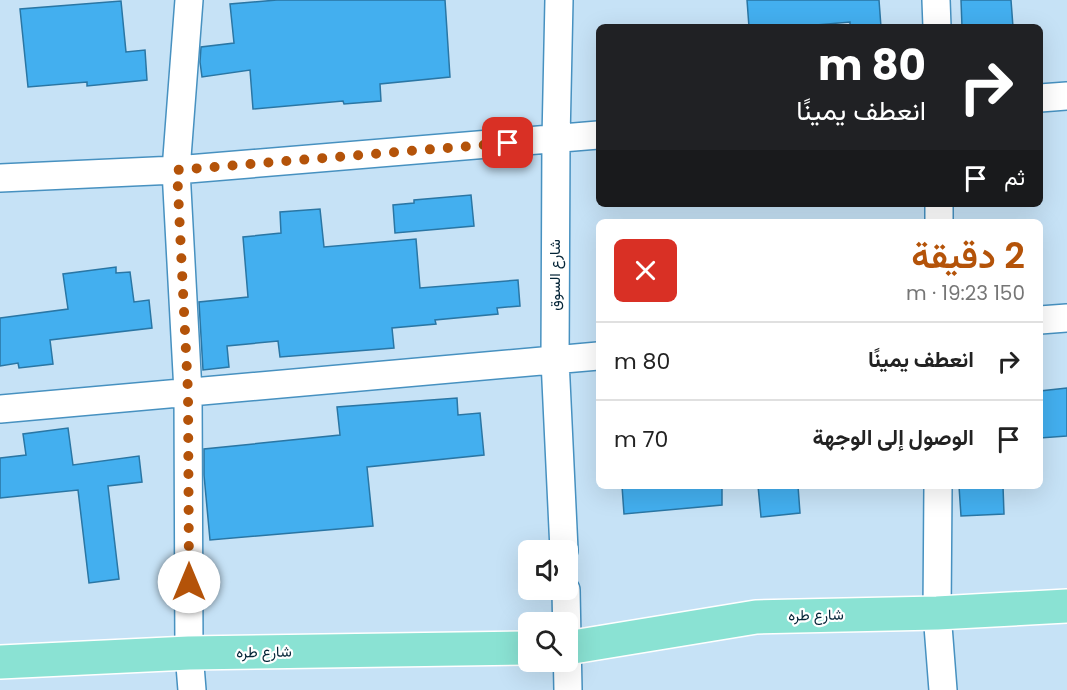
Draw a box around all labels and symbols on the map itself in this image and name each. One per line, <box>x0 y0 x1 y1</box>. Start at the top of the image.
pin <box>482 117 533 168</box>
street label: شارع السوق <box>544 239 566 311</box>
position arrow <box>157 550 221 614</box>
street label: شارع طره <box>788 604 844 626</box>
street label: شارع طره <box>236 641 292 663</box>

